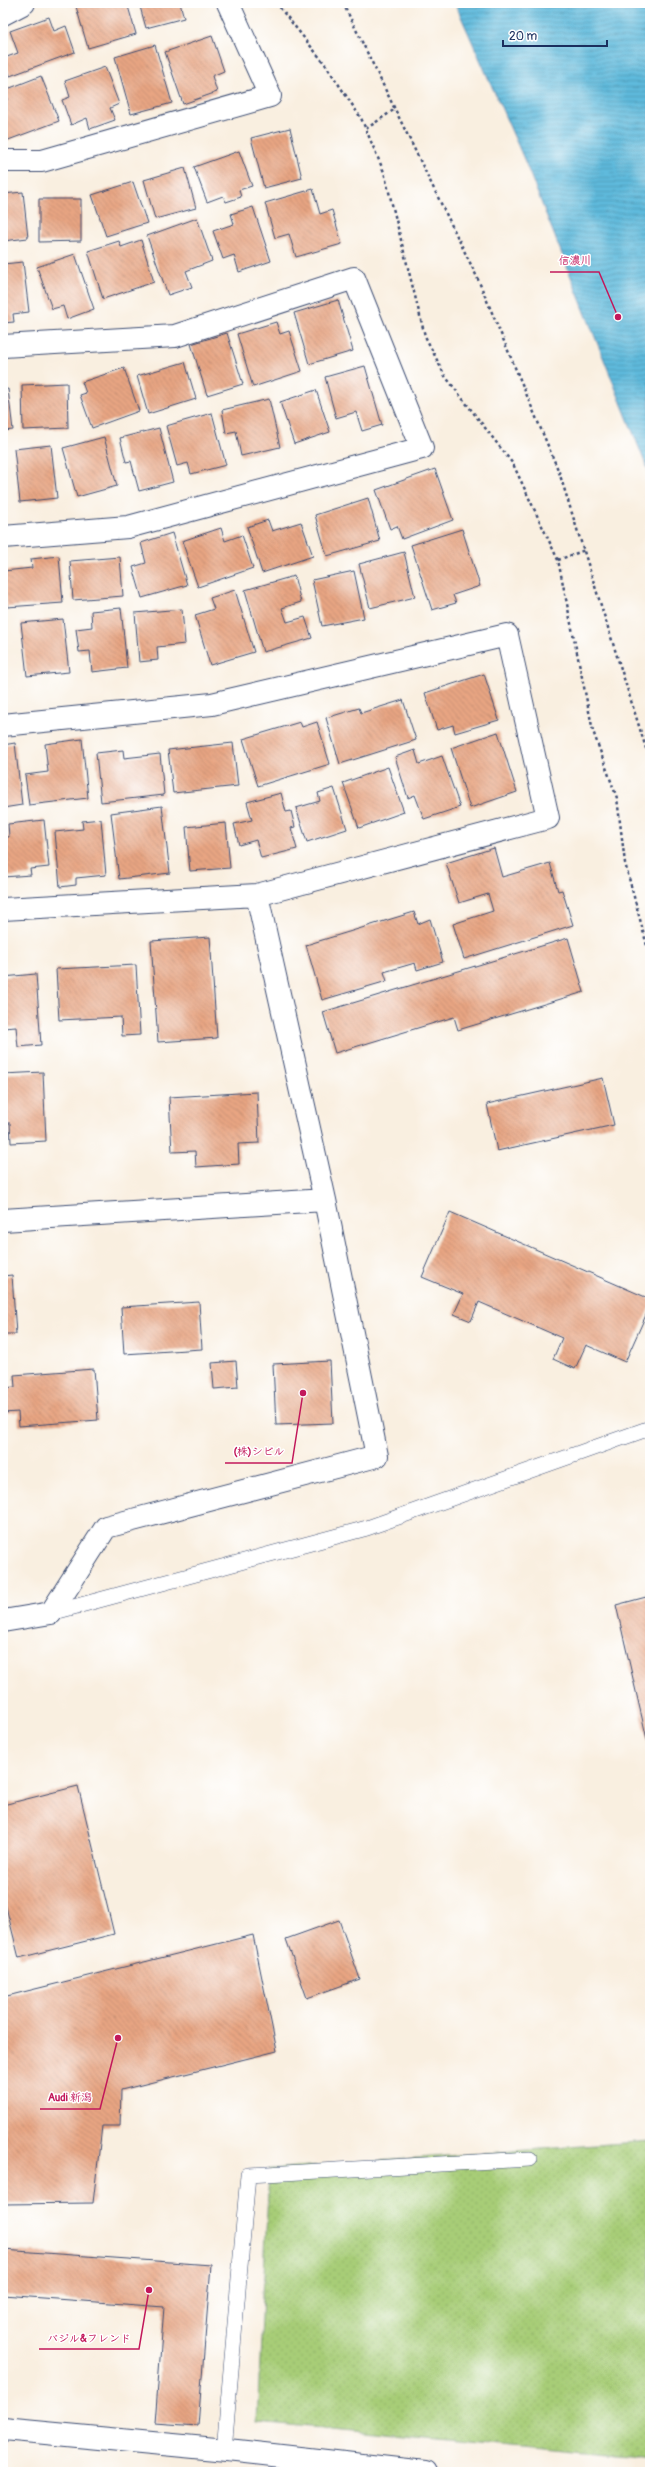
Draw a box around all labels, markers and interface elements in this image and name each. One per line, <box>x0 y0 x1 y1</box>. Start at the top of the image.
scale bar <box>503 22 607 48</box>
text: 20 m <box>509 29 538 44</box>
callout: 信濃川 <box>550 249 599 272</box>
text: 信濃川 <box>559 254 592 267</box>
callout: (株)シビル <box>225 1440 292 1463</box>
text: (株)シビル <box>233 1445 285 1458</box>
callout: Audi 新潟 <box>40 2086 100 2109</box>
text: Audi 新潟 <box>48 2091 92 2104</box>
callout: バジル&フレンド <box>39 2326 139 2349</box>
text: バジル&フレンド <box>47 2332 131 2345</box>

